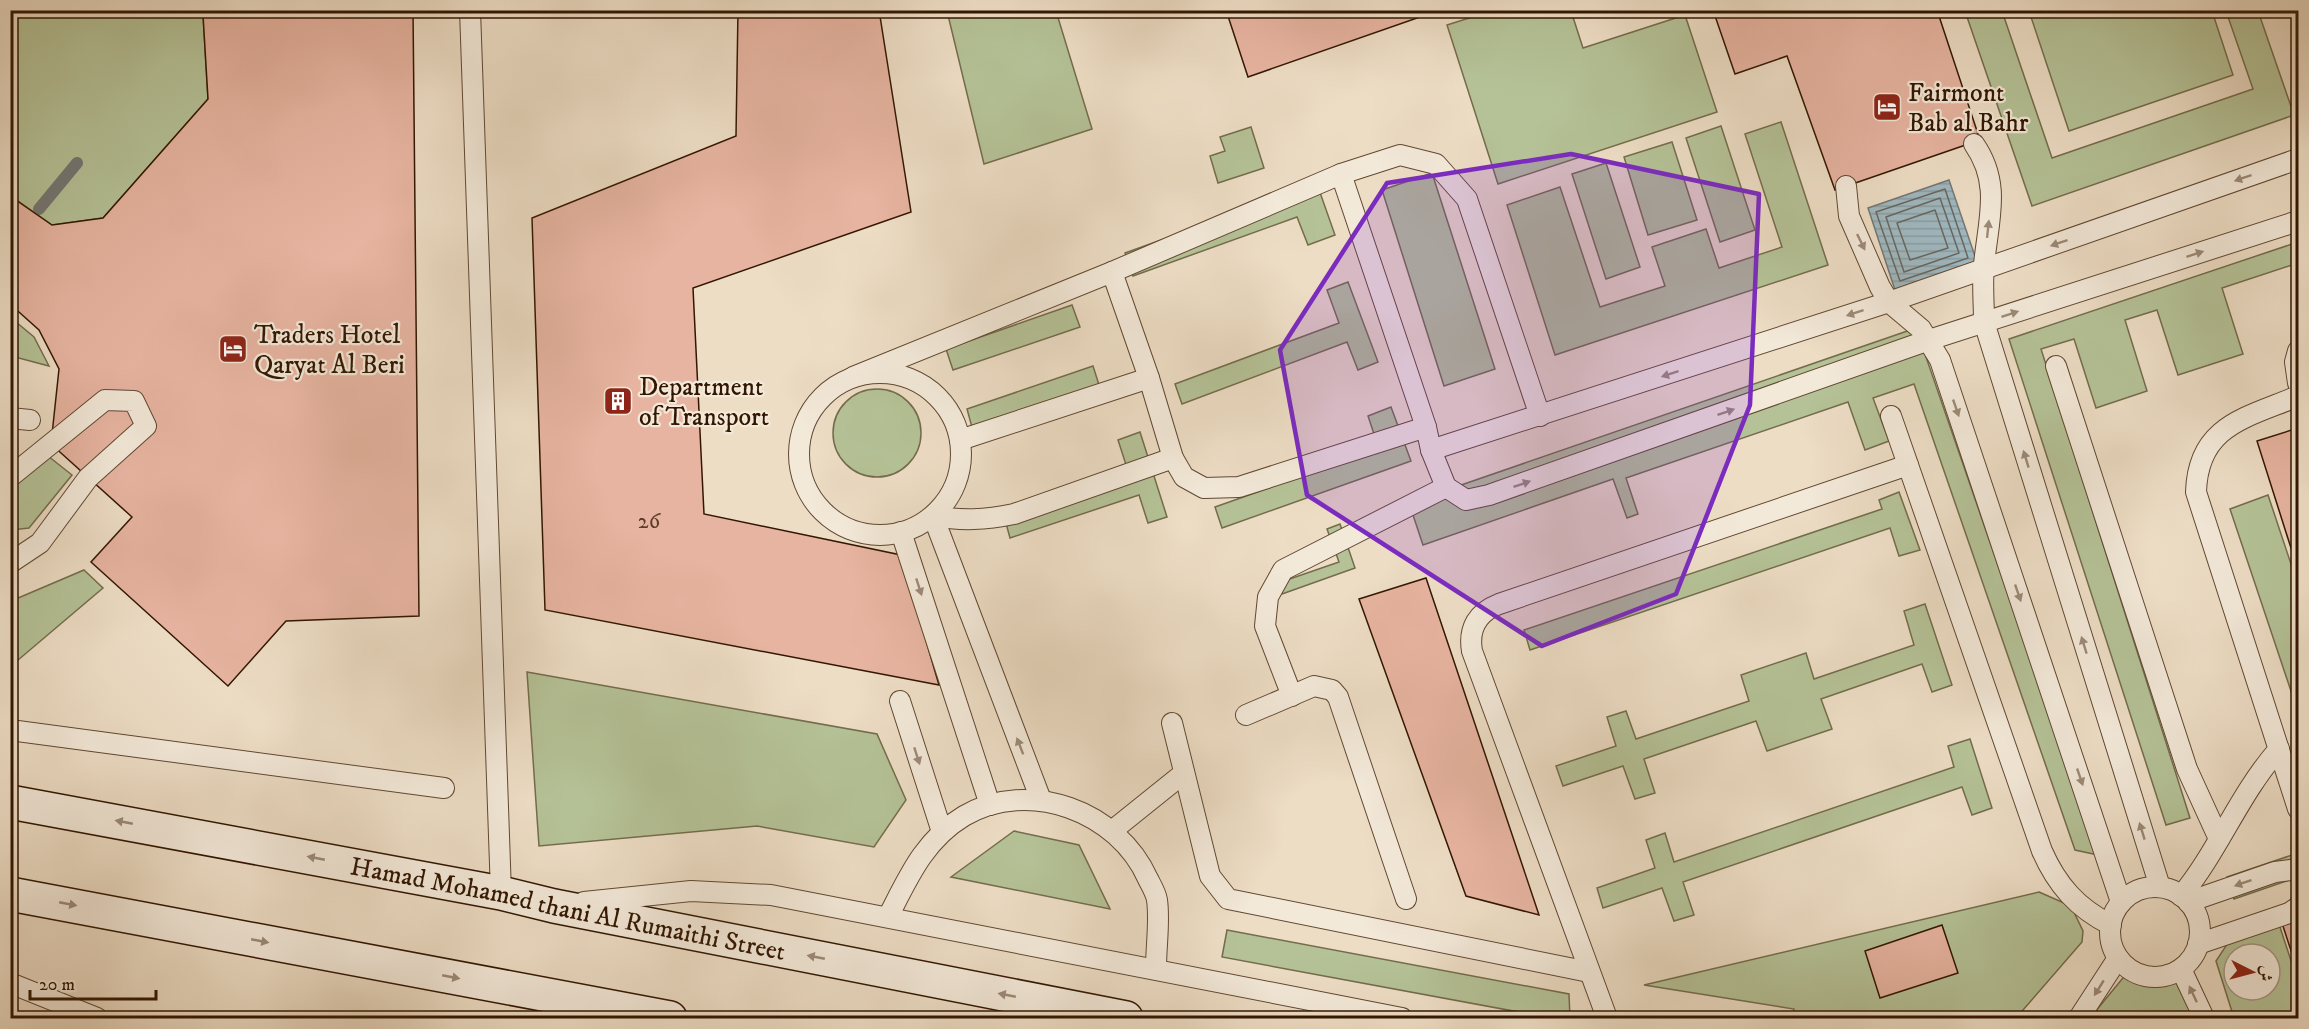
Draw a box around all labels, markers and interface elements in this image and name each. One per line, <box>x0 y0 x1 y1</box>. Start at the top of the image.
place label: Fairmont Bab al Bahr <box>1908 77 2029 140</box>
hotel icon: Fairmont Bab al Bahr <box>1871 91 1903 123</box>
one-way arrow <box>2234 174 2252 184</box>
one-way arrow <box>1983 219 1993 238</box>
one-way arrow <box>1856 233 1865 250</box>
one-way arrow <box>2050 238 2068 248</box>
one-way arrow <box>2186 249 2204 258</box>
one-way arrow <box>2001 308 2019 318</box>
one-way arrow <box>1846 309 1864 318</box>
place label: Traders Hotel Qaryat Al Beri <box>254 319 405 382</box>
hotel icon: Traders Hotel Qaryat Al Beri <box>217 333 249 365</box>
one-way arrow <box>1661 370 1679 379</box>
place label: Department of Transport <box>639 371 769 434</box>
building icon: Department of Transport <box>602 385 634 417</box>
one-way arrow <box>1951 399 1961 417</box>
one-way arrow <box>1717 406 1735 416</box>
one-way arrow <box>2021 450 2030 468</box>
one-way arrow <box>1514 478 1532 488</box>
house number: 26 <box>638 508 662 535</box>
one-way arrow <box>915 578 924 596</box>
one-way arrow <box>2013 584 2023 602</box>
one-way arrow <box>2079 636 2088 654</box>
one-way arrow <box>1015 736 1025 754</box>
one-way arrow <box>913 747 923 765</box>
one-way arrow <box>2075 769 2085 787</box>
one-way arrow <box>114 818 133 827</box>
one-way arrow <box>2137 822 2147 840</box>
street label: Hamad Mohamed thani Al Rumaithi Street <box>347 850 788 969</box>
one-way arrow <box>306 853 325 862</box>
one-way arrow <box>2234 879 2252 888</box>
one-way arrow <box>59 900 78 909</box>
one-way arrow <box>250 937 269 946</box>
north arrow <box>2222 942 2282 1002</box>
one-way arrow <box>806 952 825 961</box>
scale bar <box>30 963 156 1001</box>
text: ش <box>2255 965 2277 982</box>
one-way arrow <box>442 973 461 982</box>
text: 20 m <box>39 974 75 996</box>
one-way arrow <box>2093 980 2104 996</box>
one-way arrow <box>2188 985 2197 1002</box>
one-way arrow <box>997 990 1016 999</box>

